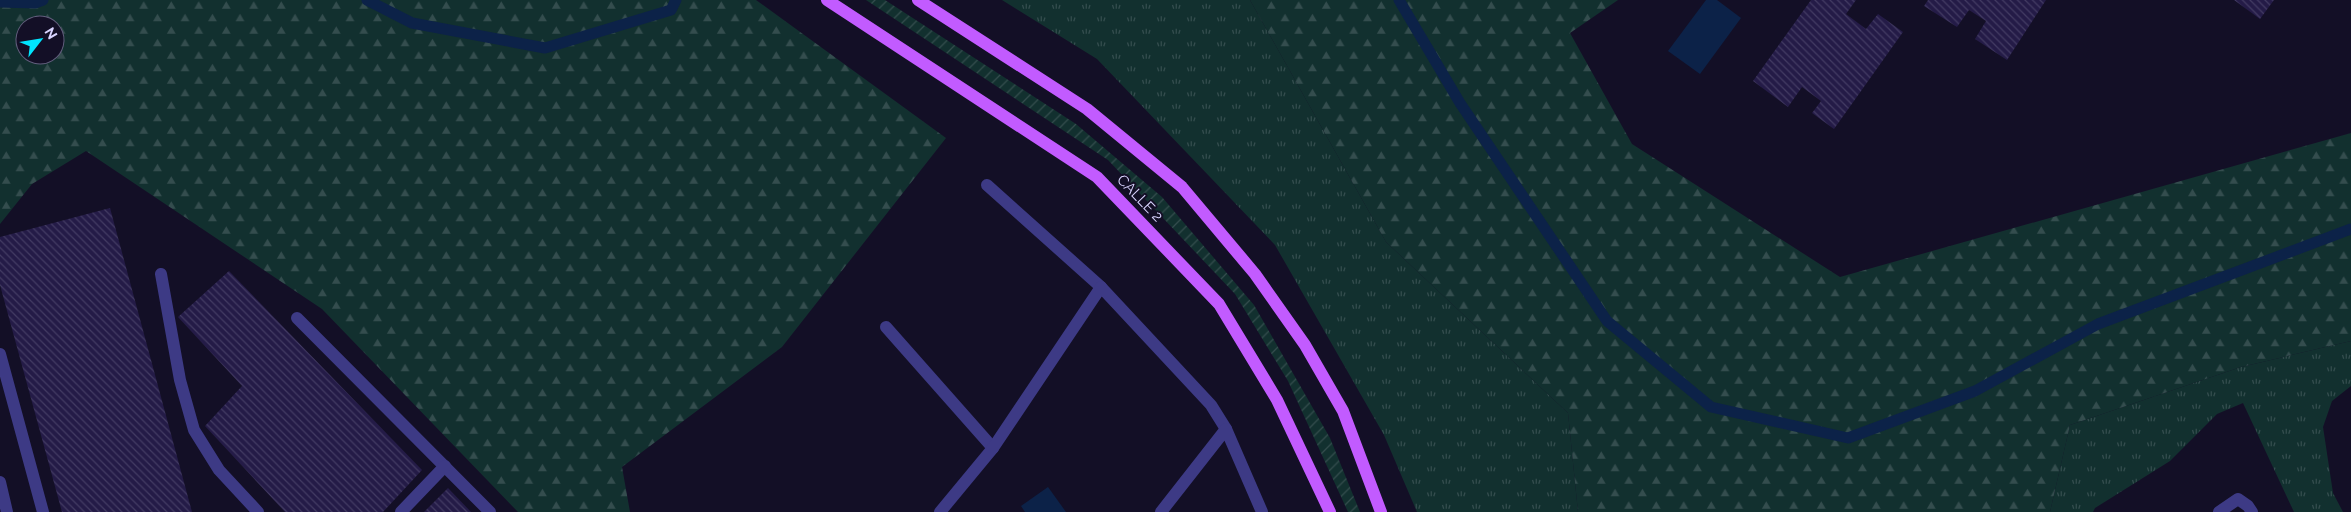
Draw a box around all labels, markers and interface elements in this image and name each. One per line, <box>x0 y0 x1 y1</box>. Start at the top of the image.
north arrow <box>15 15 65 65</box>
text: N <box>42 25 61 42</box>
street label: CALLE 2 <box>1113 171 1167 225</box>

